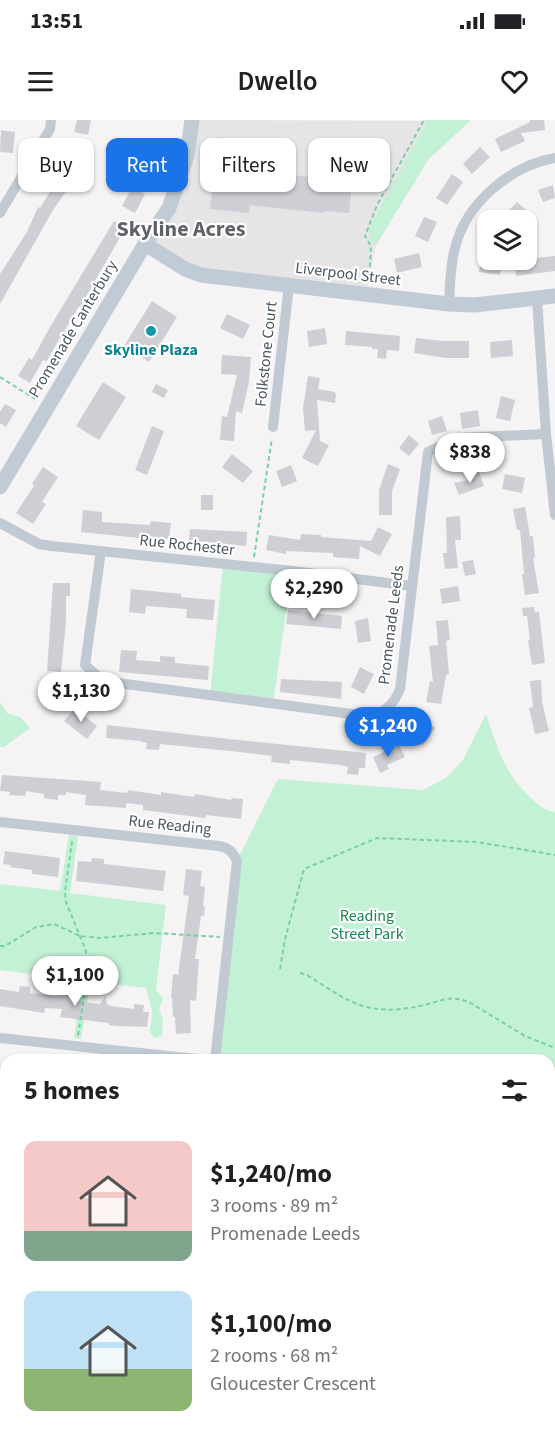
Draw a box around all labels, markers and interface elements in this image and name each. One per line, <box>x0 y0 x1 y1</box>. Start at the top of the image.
text: 13:51 <box>30 5 83 37</box>
text: Dwello <box>237 62 318 101</box>
icon: menu <box>24 65 57 98</box>
icon: heart <box>498 65 531 98</box>
chip: Buy <box>18 138 94 192</box>
chip: Rent <box>106 138 188 192</box>
chip: Filters <box>200 138 296 192</box>
chip: New <box>308 138 390 192</box>
map controls <box>477 210 537 270</box>
button: layers <box>477 210 537 270</box>
district label: Skyline Acres <box>116 213 246 245</box>
street label: Promenade Canterbury <box>23 256 123 402</box>
street label: Liverpool Street <box>294 257 403 291</box>
street label: Folkstone Court <box>250 300 283 408</box>
marker: Skyline Plaza <box>144 324 158 338</box>
place label: Skyline Plaza <box>104 339 198 361</box>
pin: $838 <box>434 433 506 484</box>
text: $838 <box>449 438 491 466</box>
street label: Rue Rochester <box>138 529 236 561</box>
street label: Promenade Leeds <box>373 564 409 686</box>
pin: $2,290 <box>265 569 363 620</box>
text: $2,290 <box>285 574 343 602</box>
pin: $1,130 <box>32 672 130 723</box>
text: $1,130 <box>52 677 110 705</box>
pin: $1,240 <box>339 707 437 758</box>
text: $1,240 <box>359 712 417 740</box>
street label: Rue Reading <box>127 810 213 840</box>
park label: Reading Street Park <box>330 905 404 945</box>
pin: $1,100 <box>26 956 124 1007</box>
text: $1,100 <box>46 961 104 989</box>
text: 5 homes <box>24 1072 119 1109</box>
icon: filters <box>498 1074 531 1107</box>
text: $1,240/mo <box>210 1155 332 1192</box>
icon: home <box>72 1165 144 1237</box>
text: 3 rooms · 89 m² <box>210 1192 338 1220</box>
text: Promenade Leeds <box>210 1220 360 1248</box>
text: $1,100/mo <box>210 1305 332 1342</box>
icon: home <box>72 1315 144 1387</box>
text: 2 rooms · 68 m² <box>210 1342 338 1370</box>
text: Gloucester Crescent <box>210 1370 376 1398</box>

